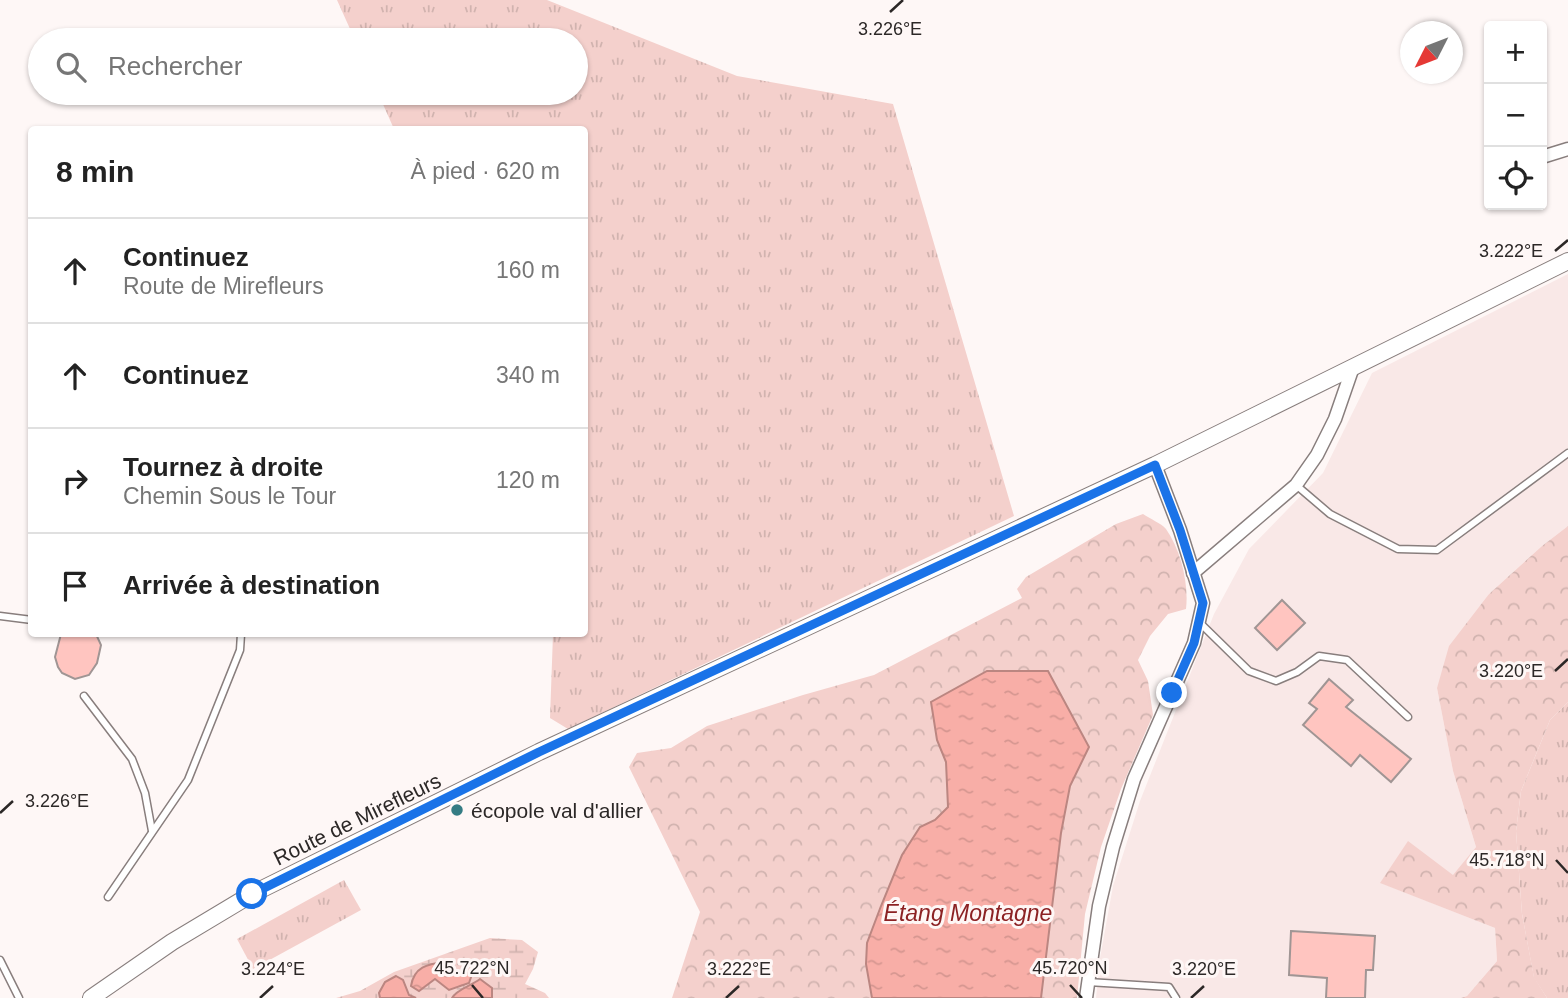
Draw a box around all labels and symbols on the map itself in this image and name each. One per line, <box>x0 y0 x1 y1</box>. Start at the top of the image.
text: 3.226°E <box>858 19 922 39</box>
north arrow <box>1400 21 1463 84</box>
text: 3.222°E <box>1479 241 1543 261</box>
text: 3.220°E <box>1479 661 1543 681</box>
route end <box>1156 677 1187 708</box>
street label: Route de Mirefleurs <box>270 768 444 870</box>
text: 3.226°E <box>25 791 89 811</box>
place label: écopole val d'allier <box>471 799 643 822</box>
marker: écopole val d'allier <box>449 802 465 818</box>
text: 45.718°N <box>1469 850 1545 870</box>
route start <box>236 878 267 909</box>
water label: Étang Montagne <box>884 900 1052 926</box>
text: 45.722°N <box>434 958 510 978</box>
text: 45.720°N <box>1032 958 1108 978</box>
text: 3.224°E <box>241 959 305 979</box>
text: 3.222°E <box>707 959 771 979</box>
text: 3.220°E <box>1172 959 1236 979</box>

